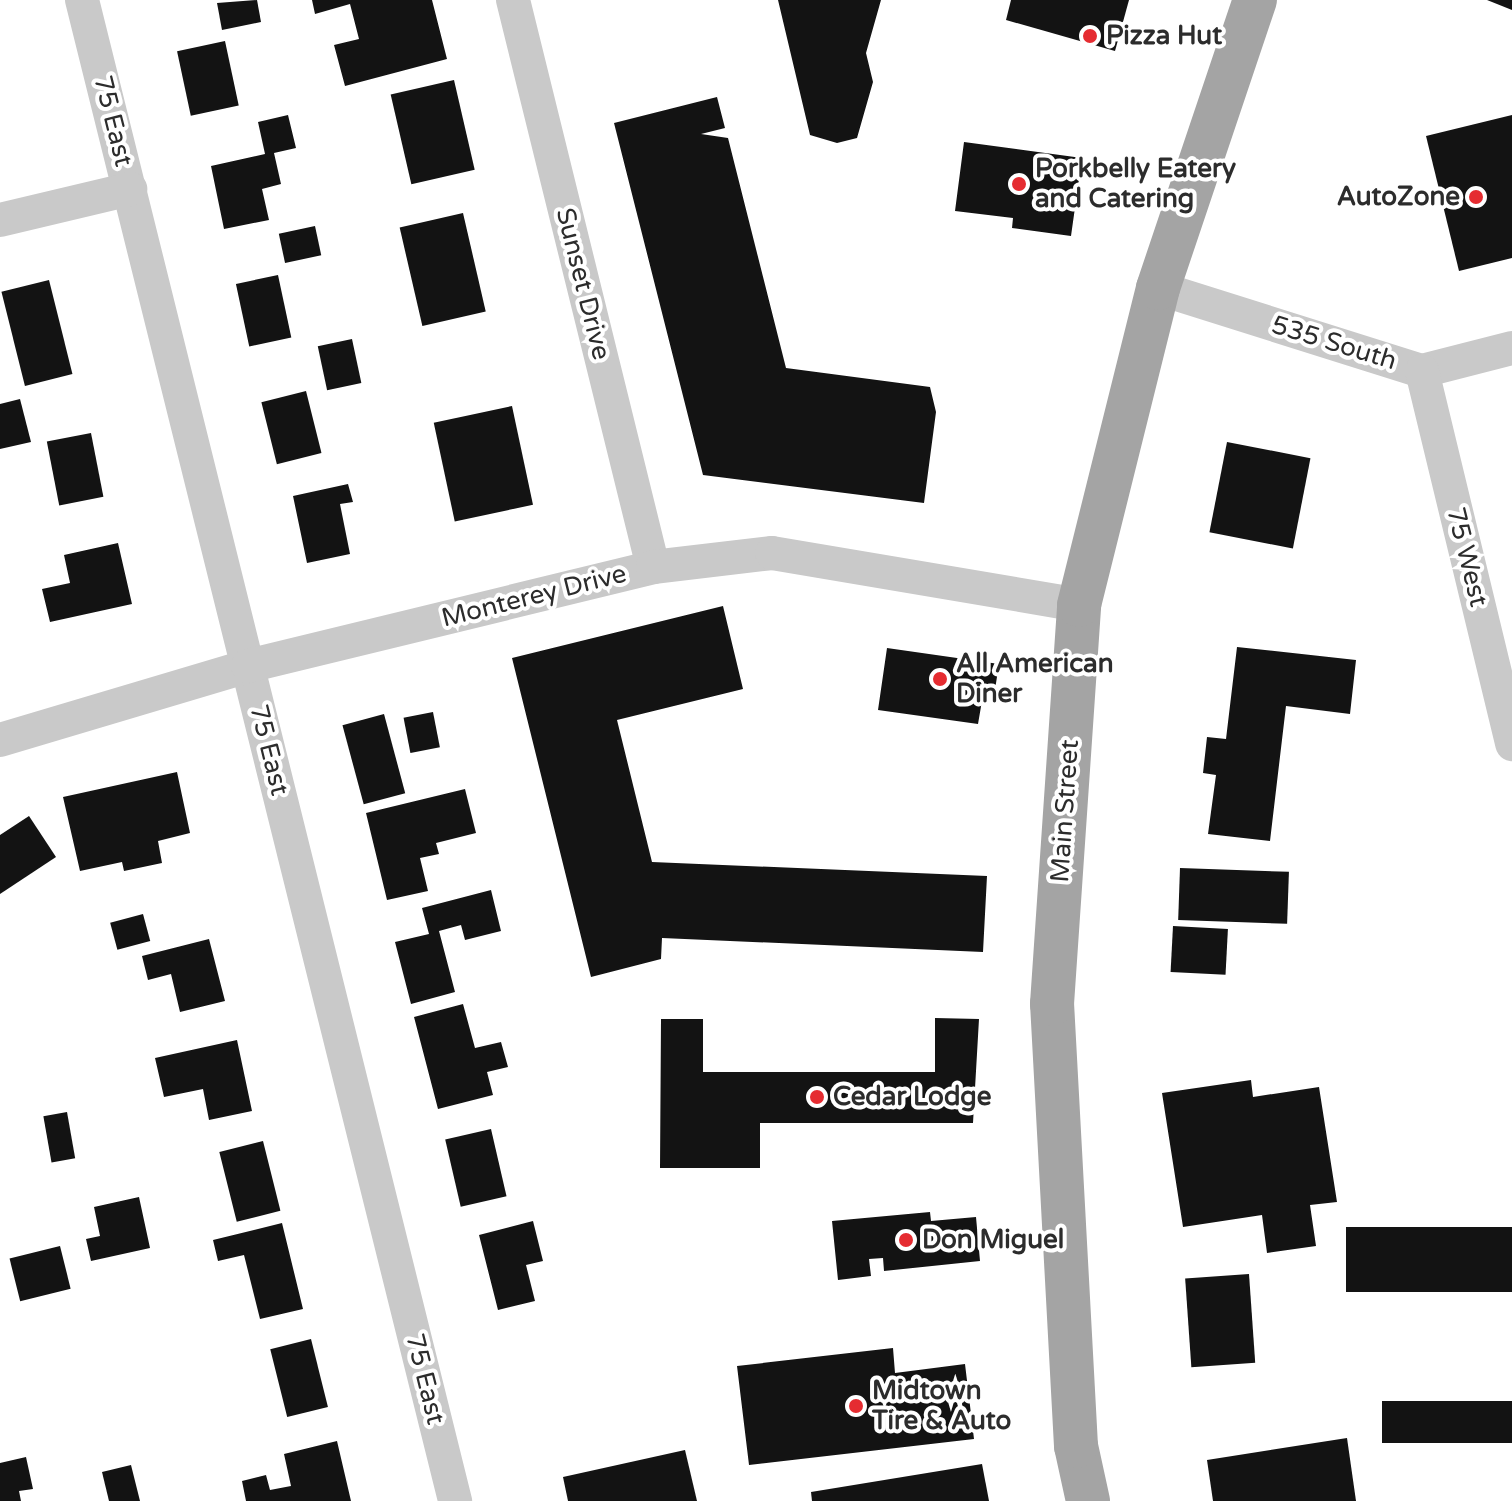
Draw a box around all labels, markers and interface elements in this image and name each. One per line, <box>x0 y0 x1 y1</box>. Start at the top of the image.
place label: Pizza Hut <box>1106 20 1222 52</box>
marker: Pizza Hut <box>1081 27 1099 45</box>
street label: 75 East <box>87 72 139 170</box>
place label: Porkbelly Eatery and Catering <box>1035 153 1236 214</box>
marker: Porkbelly Eatery and Catering <box>1010 175 1028 193</box>
place label: AutoZone <box>1337 181 1460 213</box>
marker: AutoZone <box>1467 188 1485 206</box>
street label: Sunset Drive <box>549 205 617 363</box>
street label: 535 South <box>1268 309 1400 377</box>
street label: 75 West <box>1440 504 1494 610</box>
street label: Monterey Drive <box>438 558 630 634</box>
place label: All American Diner <box>956 648 1114 710</box>
marker: All American Diner <box>931 670 949 688</box>
street label: 75 East <box>243 701 295 799</box>
street label: Main Street <box>1044 739 1086 883</box>
place label: Cedar Lodge <box>833 1081 991 1113</box>
marker: Cedar Lodge <box>808 1088 826 1106</box>
place label: Don Miguel <box>922 1224 1064 1256</box>
marker: Don Miguel <box>897 1231 915 1249</box>
street label: 75 East <box>399 1330 451 1428</box>
place label: Midtown Tire & Auto <box>872 1375 1011 1436</box>
marker: Midtown Tire & Auto <box>847 1397 865 1415</box>

